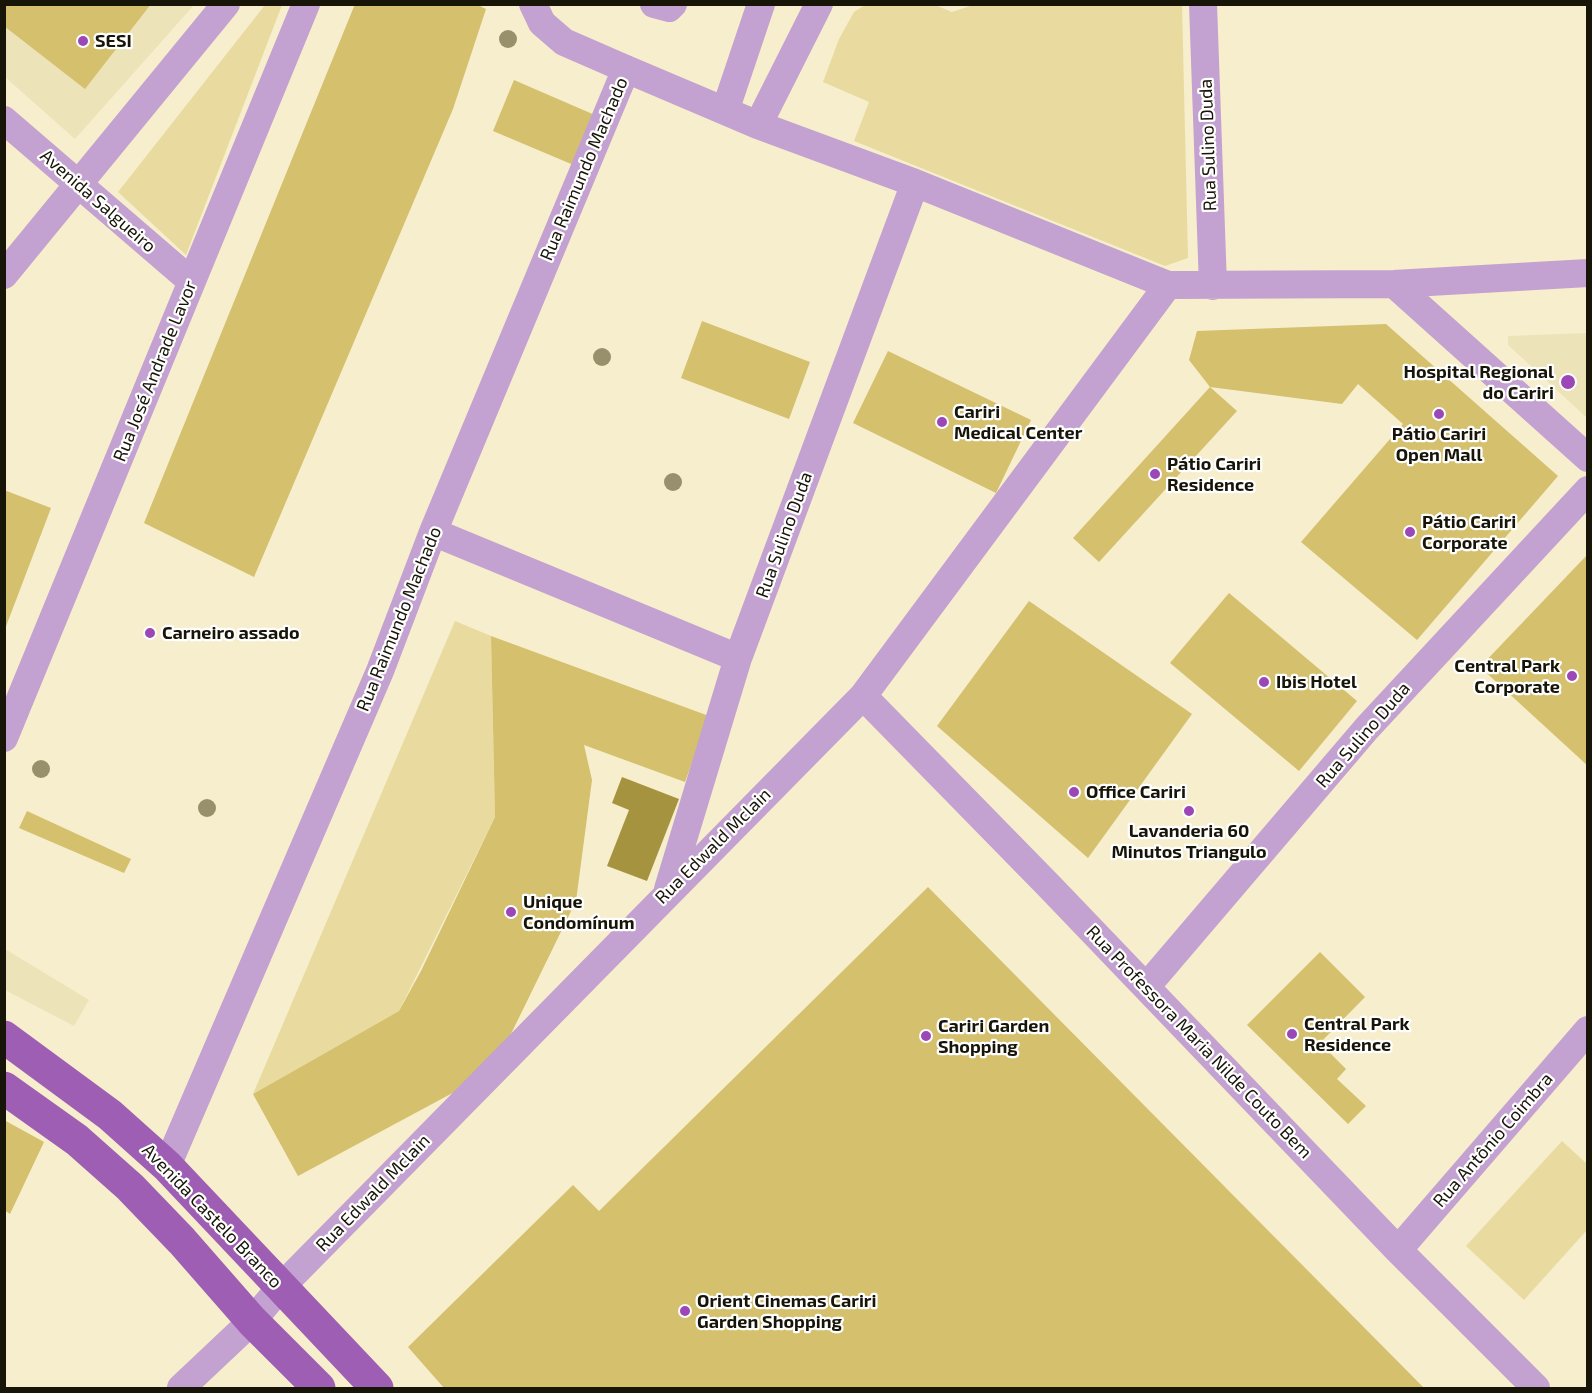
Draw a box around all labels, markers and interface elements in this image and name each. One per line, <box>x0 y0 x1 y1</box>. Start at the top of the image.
place label: SESI <box>95 30 132 52</box>
marker: SESI <box>76 34 90 48</box>
street label: Rua Raimundo Machado <box>536 74 632 264</box>
street label: Rua Sulino Duda <box>1195 78 1221 212</box>
street label: Avenida Salgueiro <box>36 145 160 257</box>
street label: Rua José Andrade Lavor <box>109 277 201 465</box>
place label: Hospital Regional do Cariri <box>1403 361 1554 404</box>
marker: Hospital Regional do Cariri <box>1559 373 1577 391</box>
place label: Cariri Medical Center <box>954 401 1082 444</box>
marker: Pátio Cariri Open Mall <box>1432 407 1446 421</box>
marker: Cariri Medical Center <box>935 415 949 429</box>
place label: Pátio Cariri Open Mall <box>1392 423 1486 466</box>
place label: Pátio Cariri Residence <box>1167 453 1261 496</box>
marker: Pátio Cariri Residence <box>1148 467 1162 481</box>
street label: Rua Sulino Duda <box>751 469 817 601</box>
place label: Pátio Cariri Corporate <box>1422 511 1516 554</box>
street label: Rua Raimundo Machado <box>352 524 446 714</box>
marker: Pátio Cariri Corporate <box>1403 525 1417 539</box>
place label: Carneiro assado <box>162 622 300 644</box>
marker: Carneiro assado <box>143 626 157 640</box>
place label: Central Park Corporate <box>1454 655 1560 698</box>
marker: Central Park Corporate <box>1565 669 1579 683</box>
place label: Ibis Hotel <box>1276 671 1357 693</box>
marker: Ibis Hotel <box>1257 675 1271 689</box>
street label: Rua Sulino Duda <box>1311 678 1415 792</box>
place label: Office Cariri <box>1086 781 1186 803</box>
street label: Rua Edwald Mclain <box>651 784 775 908</box>
marker: Office Cariri <box>1067 785 1081 799</box>
marker: Lavanderia 60 Minutos Triangulo <box>1182 804 1196 818</box>
place label: Lavanderia 60 Minutos Triangulo <box>1111 820 1267 862</box>
place label: Unique Condomínum <box>523 891 635 934</box>
marker: Unique Condomínum <box>504 905 518 919</box>
street label: Rua Professora Maria Nilde Couto Bem <box>1082 921 1316 1163</box>
place label: Central Park Residence <box>1304 1013 1410 1056</box>
place label: Cariri Garden Shopping <box>938 1015 1049 1058</box>
marker: Central Park Residence <box>1285 1027 1299 1041</box>
marker: Cariri Garden Shopping <box>919 1029 933 1043</box>
street label: Rua Antônio Coimbra <box>1429 1068 1557 1212</box>
street label: Rua Edwald Mclain <box>311 1130 435 1256</box>
street label: Avenida Castelo Branco <box>138 1139 286 1293</box>
place label: Orient Cinemas Cariri Garden Shopping <box>697 1290 877 1332</box>
marker: Orient Cinemas Cariri Garden Shopping <box>678 1304 692 1318</box>

